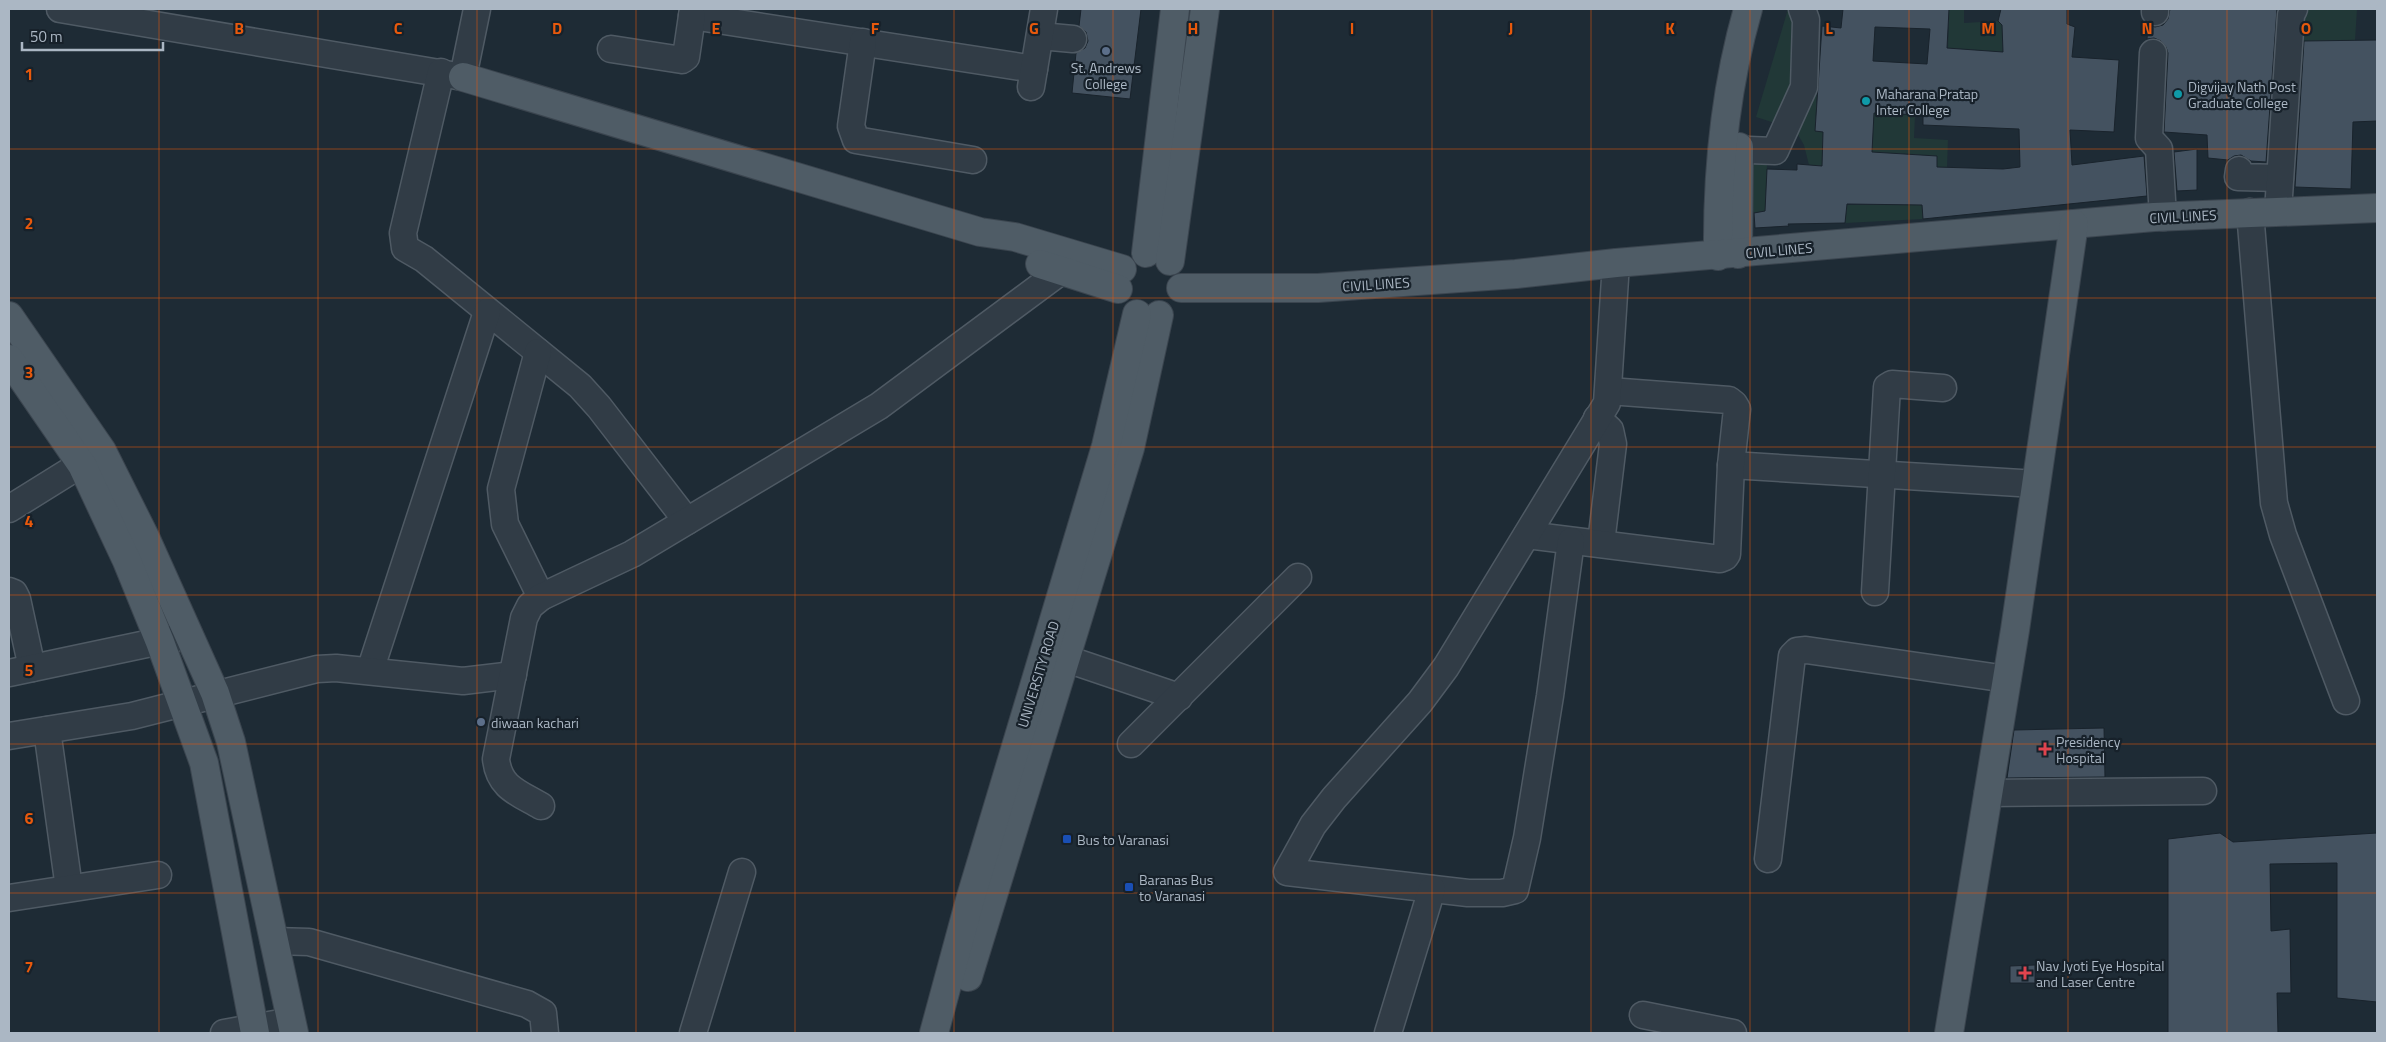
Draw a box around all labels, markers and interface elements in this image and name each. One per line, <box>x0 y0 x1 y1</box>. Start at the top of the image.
text: B <box>234 16 244 40</box>
text: C <box>394 16 403 40</box>
text: D <box>552 16 562 40</box>
text: E <box>712 16 721 40</box>
text: F <box>871 16 880 40</box>
text: G <box>1029 16 1039 40</box>
text: H <box>1188 16 1198 40</box>
text: I <box>1350 16 1354 40</box>
text: J <box>1509 16 1513 40</box>
text: K <box>1665 16 1675 40</box>
text: L <box>1825 16 1833 40</box>
text: M <box>1981 16 1995 40</box>
text: N <box>2141 16 2153 40</box>
text: O <box>2301 16 2311 40</box>
scale bar <box>22 20 164 52</box>
text: 50 m <box>30 25 63 48</box>
marker: St. Andrews College <box>1100 45 1112 57</box>
place label: St. Andrews College <box>1071 57 1141 94</box>
text: 1 <box>25 62 33 86</box>
place label: Digvijay Nath Post Graduate College <box>2188 76 2296 113</box>
place label: Maharana Pratap Inter College <box>1876 83 1978 120</box>
marker: Digvijay Nath Post Graduate College <box>2172 88 2184 100</box>
marker: Maharana Pratap Inter College <box>1860 95 1872 107</box>
street label: CIVIL LINES <box>2149 204 2217 228</box>
text: 2 <box>25 211 33 235</box>
street label: CIVIL LINES <box>1745 237 1813 263</box>
street label: CIVIL LINES <box>1342 271 1410 297</box>
text: 3 <box>25 360 33 384</box>
text: 4 <box>25 509 34 533</box>
street label: UNIVERSITY ROAD <box>1012 618 1064 730</box>
text: 5 <box>25 658 34 682</box>
place label: diwaan kachari <box>491 712 579 733</box>
marker: diwaan kachari <box>475 716 487 728</box>
place label: Presidency Hospital <box>2056 731 2121 768</box>
marker: Presidency Hospital <box>2038 742 2052 756</box>
text: 6 <box>25 806 34 830</box>
place label: Bus to Varanasi <box>1077 829 1169 850</box>
marker: Bus to Varanasi <box>1061 833 1073 845</box>
place label: Baranas Bus to Varanasi <box>1139 869 1213 906</box>
marker: Baranas Bus to Varanasi <box>1123 881 1135 893</box>
text: 7 <box>25 955 33 979</box>
place label: Nav Jyoti Eye Hospital and Laser Centre <box>2036 955 2165 992</box>
marker: Nav Jyoti Eye Hospital and Laser Centre <box>2018 966 2032 980</box>

